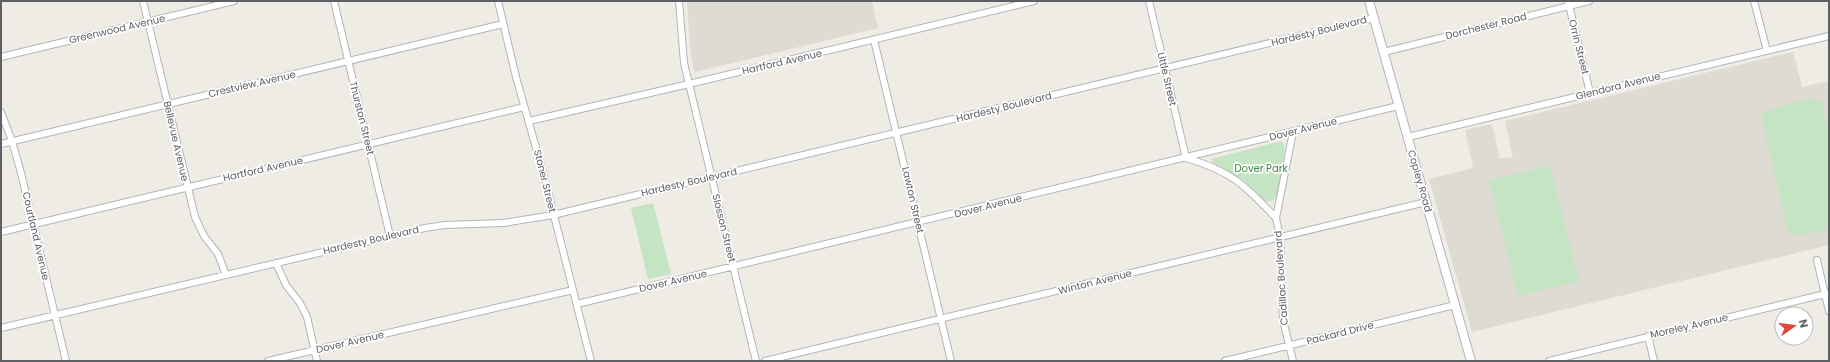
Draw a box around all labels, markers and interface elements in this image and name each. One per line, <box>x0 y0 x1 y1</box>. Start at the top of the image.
street label: Dorchester Road <box>1444 9 1528 43</box>
street label: Greenwood Avenue <box>67 11 167 47</box>
street label: Hardesty Boulevard <box>1270 12 1368 50</box>
street label: Orrin Street <box>1565 18 1593 76</box>
street label: Hartford Avenue <box>741 46 823 78</box>
street label: Little Street <box>1154 51 1181 108</box>
street label: Crestview Avenue <box>207 67 297 101</box>
street label: Glendora Avenue <box>1574 68 1662 104</box>
street label: Thurston Street <box>346 80 379 157</box>
street label: Hardesty Boulevard <box>955 88 1053 126</box>
street label: Bellevue Avenue <box>159 99 193 183</box>
street label: Dover Avenue <box>1268 113 1338 145</box>
street label: Stoner Street <box>530 148 560 214</box>
street label: Copley Road <box>1404 148 1436 214</box>
street label: Hartford Avenue <box>222 153 304 185</box>
park label: Dover Park <box>1234 161 1288 176</box>
street label: Hardesty Boulevard <box>640 164 738 200</box>
street label: Lawton Street <box>898 165 928 235</box>
street label: Courtland Avenue <box>19 190 53 282</box>
street label: Dover Avenue <box>953 190 1023 222</box>
street label: Slosson Street <box>708 192 740 264</box>
street label: Hardesty Boulevard <box>322 222 420 258</box>
street label: Cadillac Boulevard <box>1270 230 1292 326</box>
street label: Dover Avenue <box>638 266 708 296</box>
street label: Winton Avenue <box>1057 266 1133 298</box>
north arrow <box>1774 306 1814 346</box>
street label: Moreley Avenue <box>1649 310 1729 342</box>
street label: Packard Drive <box>1305 317 1375 349</box>
text: N <box>1795 318 1812 330</box>
street label: Dover Avenue <box>315 327 385 357</box>

